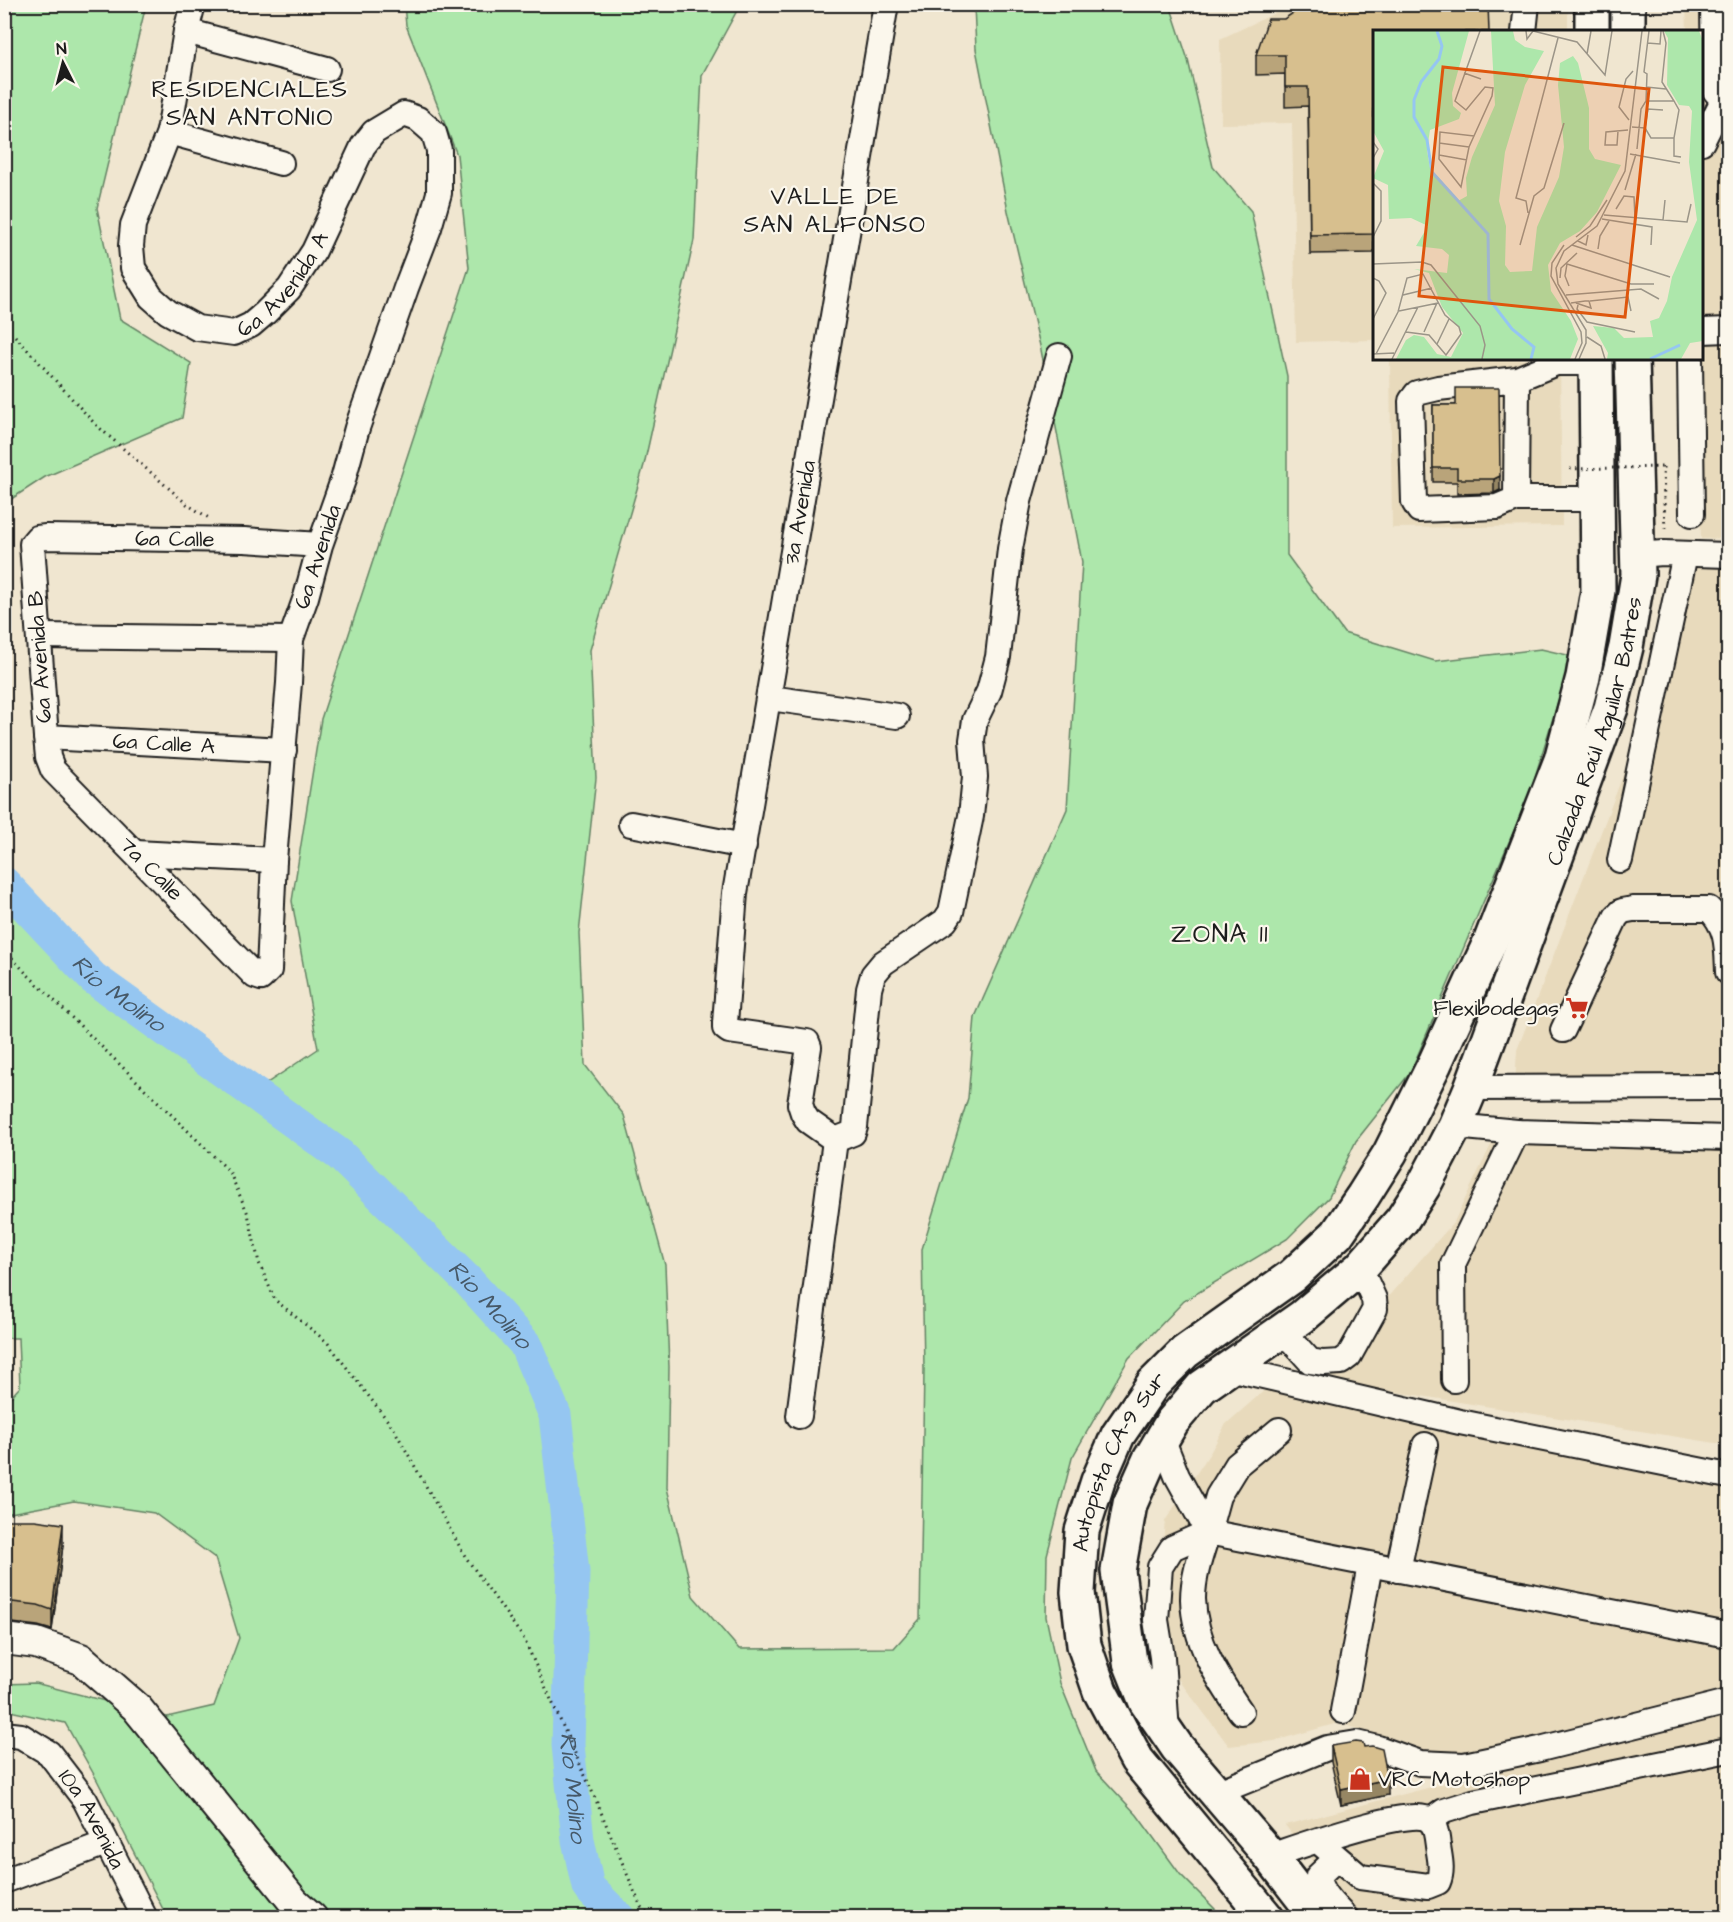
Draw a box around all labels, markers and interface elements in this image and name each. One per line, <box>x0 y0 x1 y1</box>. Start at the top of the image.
inset map <box>1373 30 1703 360</box>
north arrow <box>33 33 93 93</box>
text: N <box>55 38 68 61</box>
district label: RESIDENCIALES SAN ANTONIO <box>152 73 348 135</box>
district label: VALLE DE SAN ALFONSO <box>743 180 927 242</box>
street label: 6a Avenida A <box>232 227 336 345</box>
street label: 3a Avenida <box>775 458 824 567</box>
street label: 6a Avenida <box>287 501 349 613</box>
street label: 6a Calle <box>135 523 215 555</box>
street label: 6a Avenida B <box>20 589 60 724</box>
street label: Calzada Raúl Aguilar Batres <box>1539 594 1650 870</box>
street label: 6a Calle A <box>112 725 216 762</box>
street label: 7a Calle <box>112 830 190 908</box>
district label: ZONA 11 <box>1171 916 1269 952</box>
water label: Río Molino <box>63 948 173 1042</box>
place label: Flexibodegas <box>1433 993 1559 1025</box>
supermarket icon: Flexibodegas <box>1564 995 1590 1021</box>
water label: Río Molino <box>440 1253 540 1358</box>
street label: Autopista CA-9 Sur <box>1065 1364 1173 1553</box>
water label: Río Molino <box>551 1733 595 1846</box>
street label: 10a Avenida <box>51 1762 133 1874</box>
place label: VRC Motoshop <box>1378 1764 1530 1795</box>
shop icon: VRC Motoshop <box>1347 1766 1373 1792</box>

